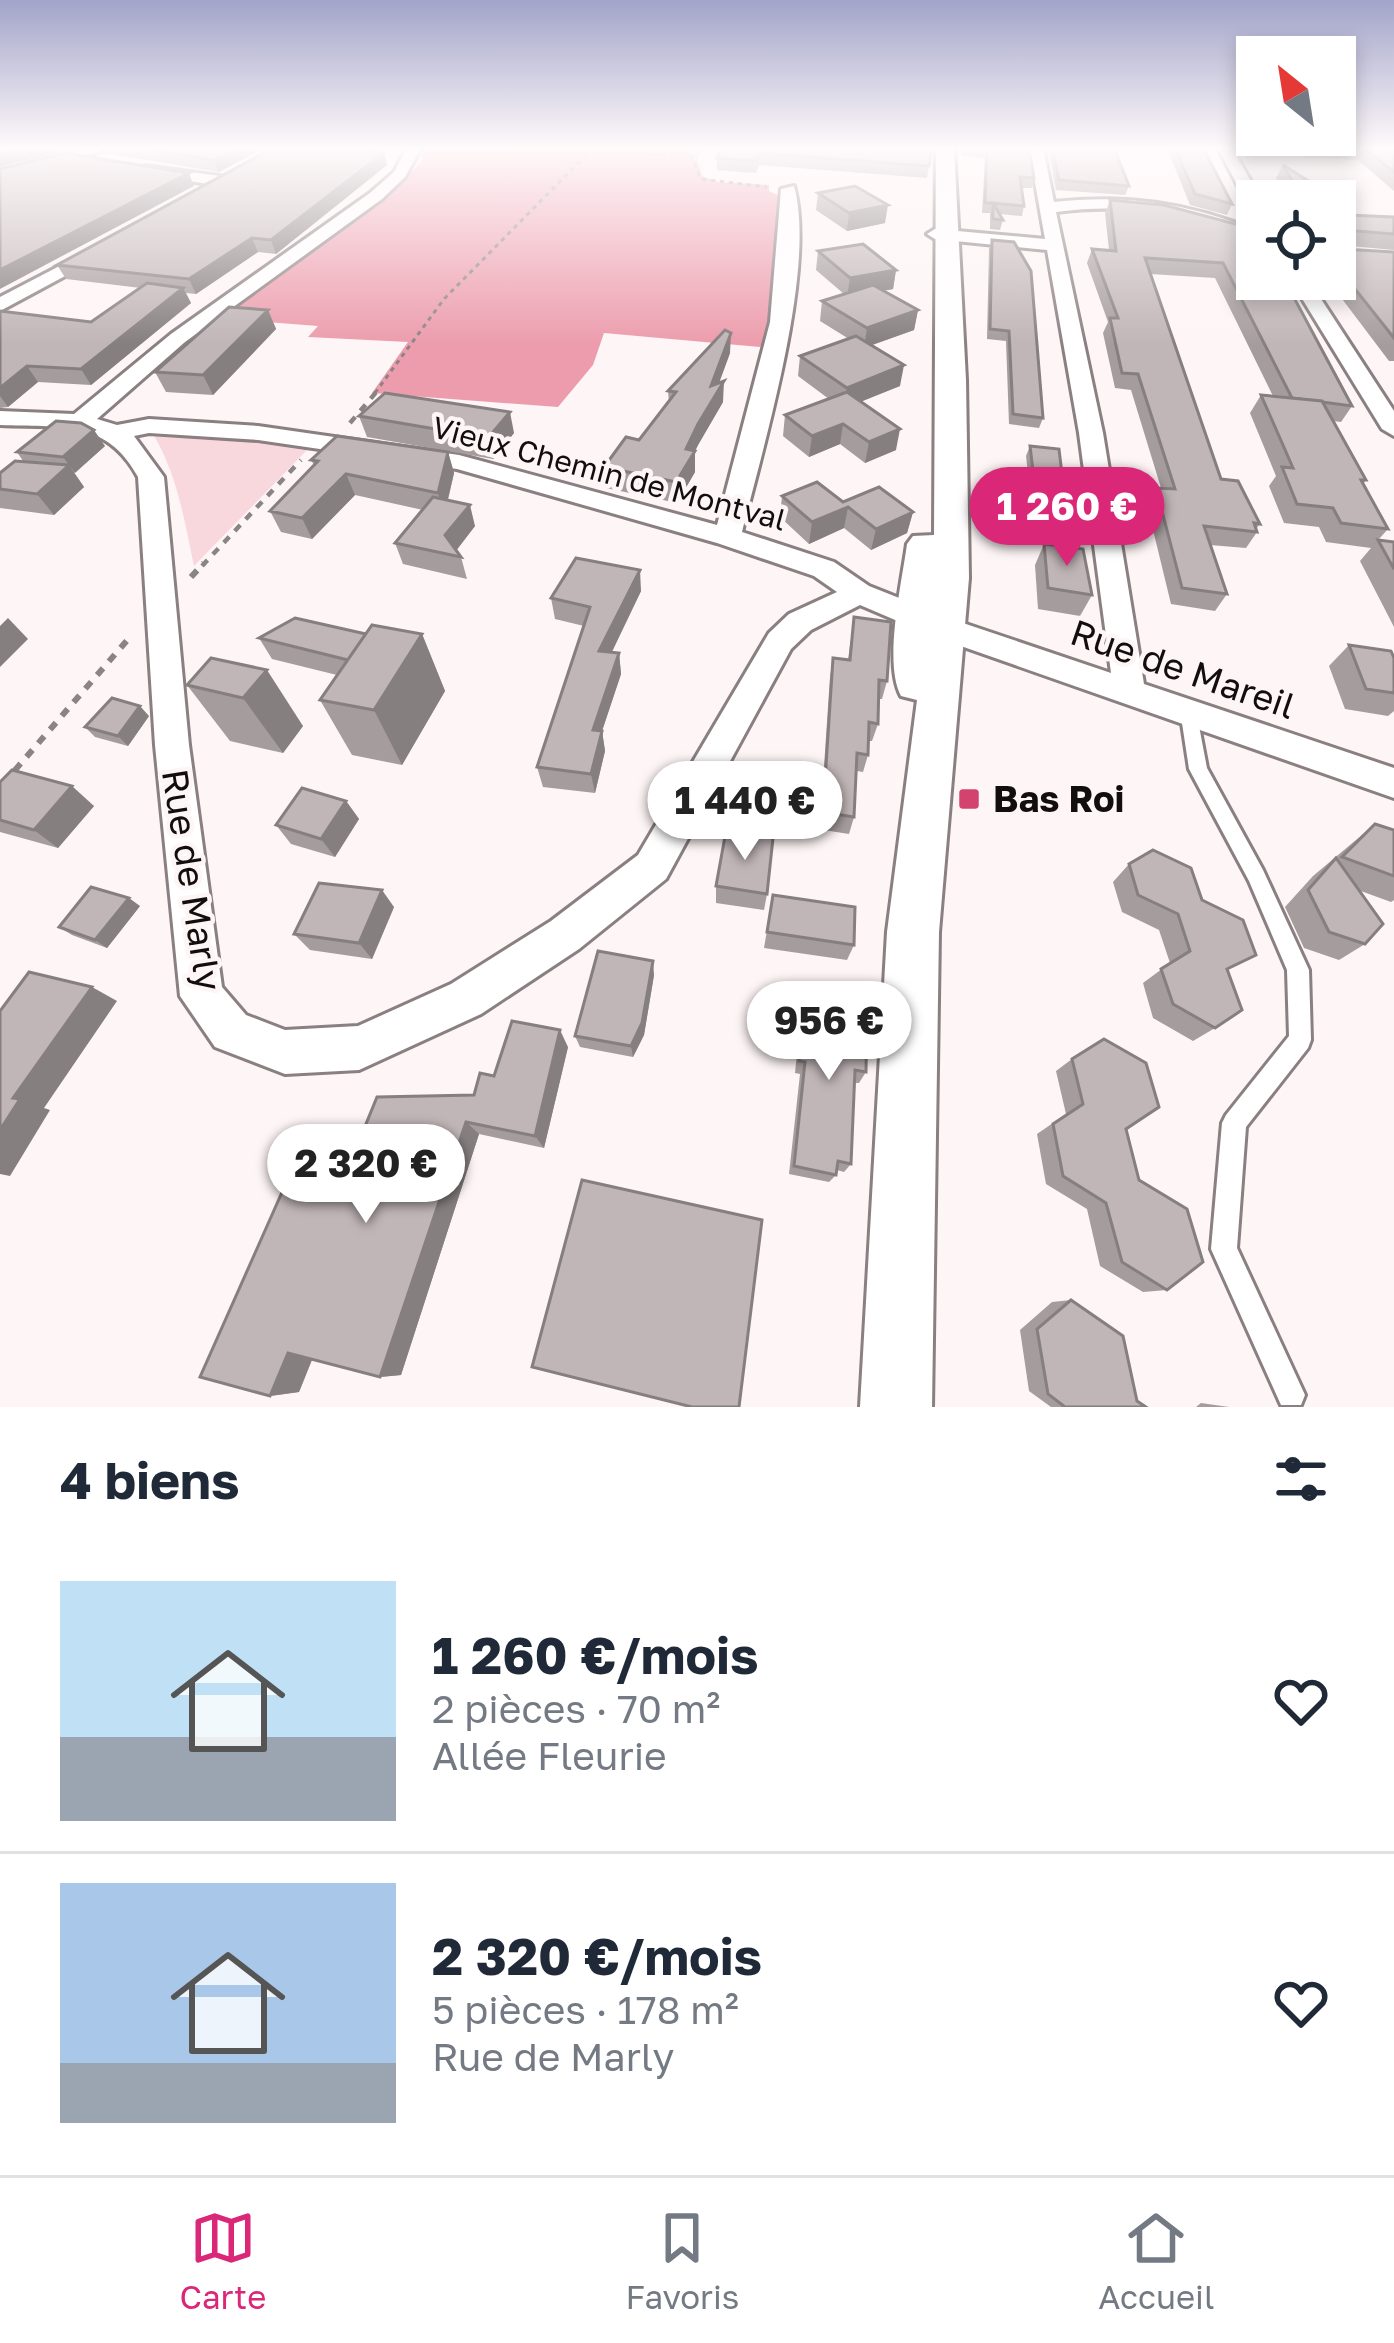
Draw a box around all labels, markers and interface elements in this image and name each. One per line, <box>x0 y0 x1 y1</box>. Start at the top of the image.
north arrow <box>1236 36 1356 156</box>
map controls <box>1236 36 1356 300</box>
button: locate <box>1236 180 1356 300</box>
street label: Vieux Chemin de Montval <box>428 408 790 538</box>
pin: 1 260 € <box>956 467 1178 569</box>
text: 1 260 € <box>997 482 1138 529</box>
street label: Rue de Mareil <box>1065 610 1301 727</box>
pin: 1 440 € <box>634 761 856 863</box>
street label: Rue de Marly <box>154 766 231 994</box>
text: 1 440 € <box>674 776 816 823</box>
place label: Bas Roi <box>993 777 1124 820</box>
marker: Bas Roi <box>956 786 982 812</box>
pin: 956 € <box>745 981 913 1083</box>
text: 956 € <box>774 996 884 1043</box>
pin: 2 320 € <box>255 1124 477 1226</box>
text: 2 320 € <box>294 1139 438 1186</box>
icon: filters <box>1268 1446 1334 1512</box>
text: 4 biens <box>60 1449 239 1510</box>
text: 1 260 €/mois <box>432 1624 759 1685</box>
icon: home <box>156 1629 300 1773</box>
icon: heart <box>1268 1668 1334 1734</box>
text: 2 pièces · 70 m² <box>432 1685 720 1732</box>
text: Allée Fleurie <box>432 1732 667 1779</box>
text: 2 320 €/mois <box>432 1925 762 1986</box>
icon: home <box>156 1931 300 2075</box>
icon: heart <box>1268 1970 1334 2036</box>
text: 5 pièces · 178 m² <box>432 1986 739 2033</box>
text: Rue de Marly <box>432 2033 674 2080</box>
tab: Carte <box>179 2205 266 2316</box>
tab: Favoris <box>625 2205 739 2316</box>
tab: Accueil <box>1098 2205 1214 2316</box>

